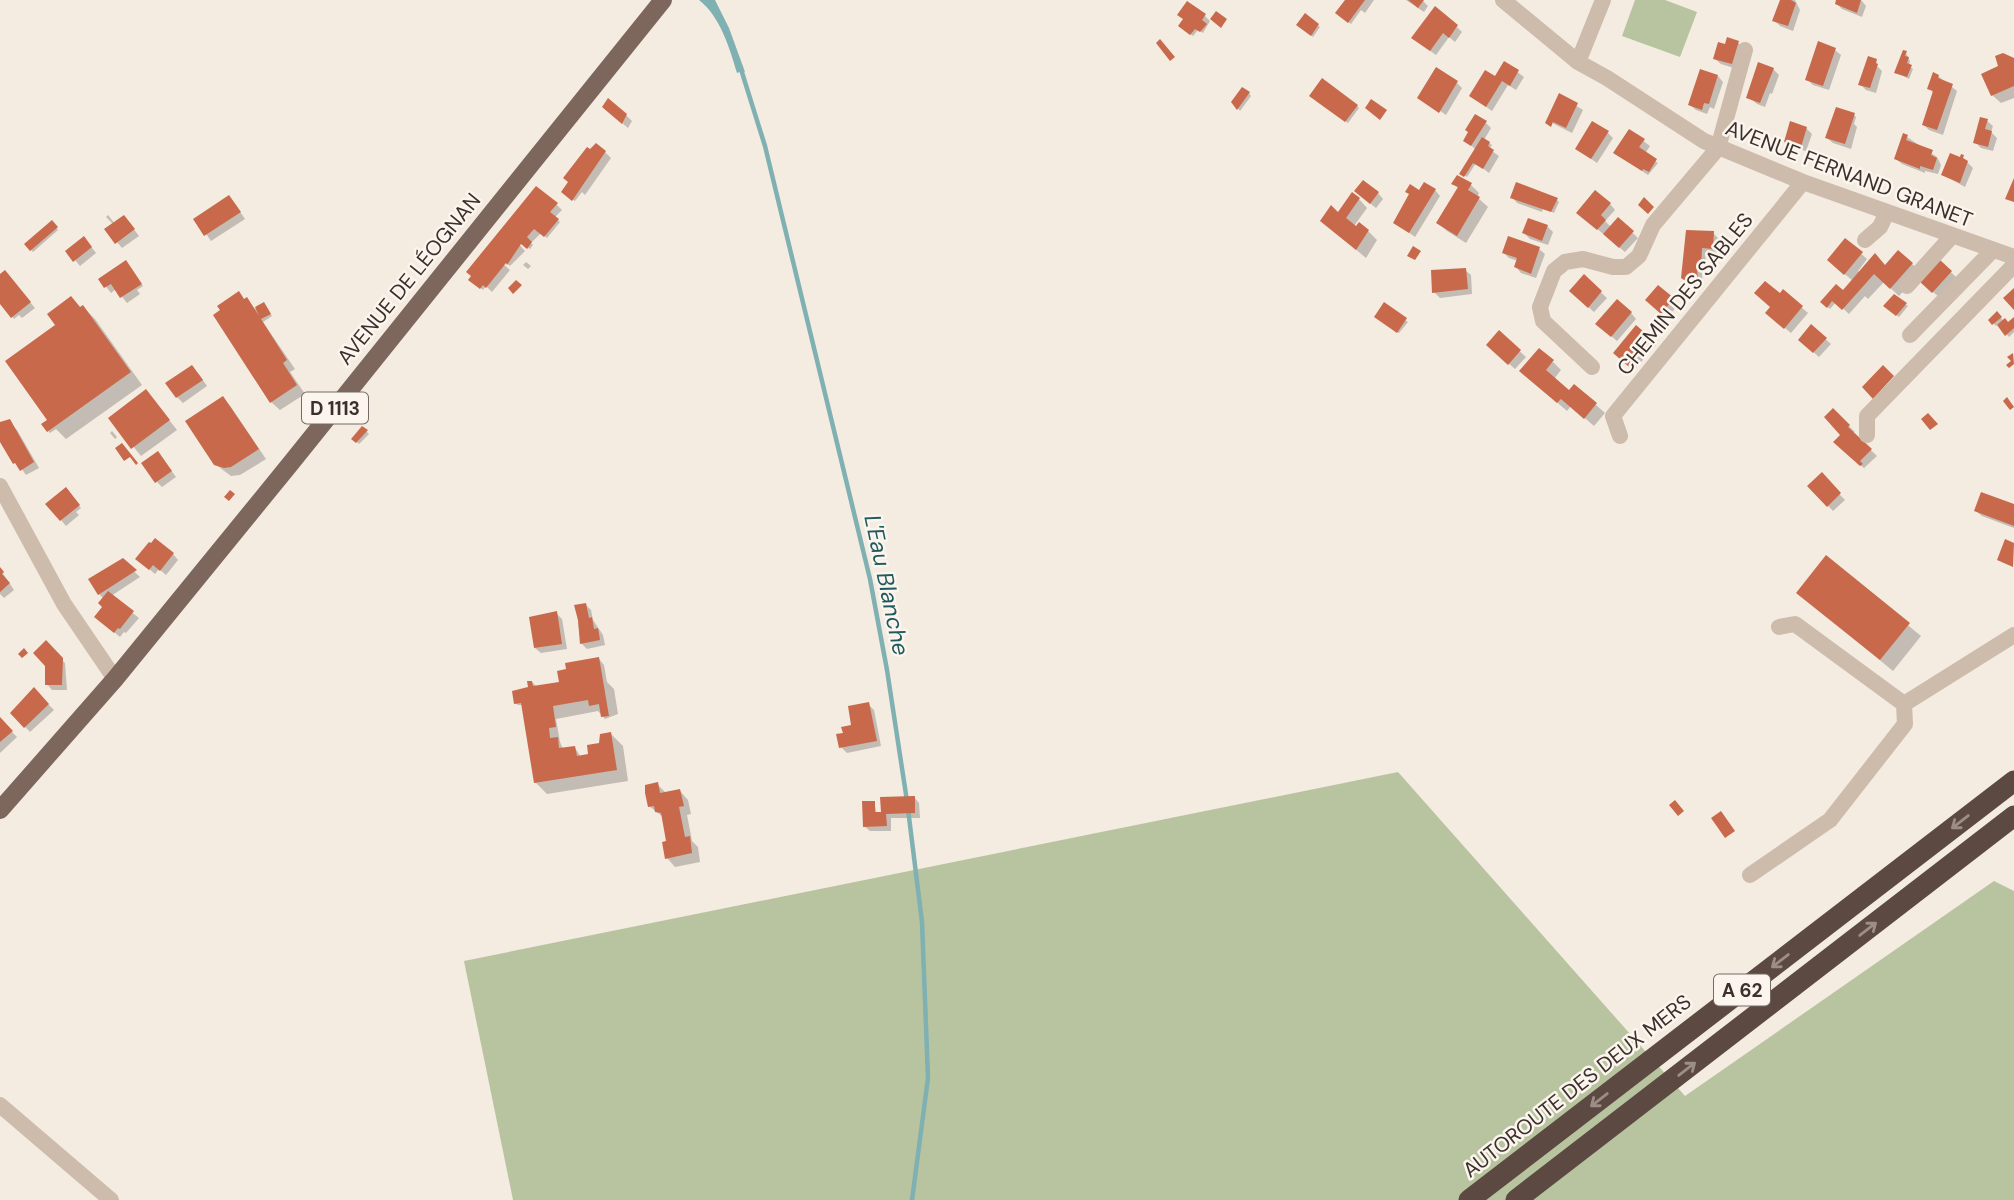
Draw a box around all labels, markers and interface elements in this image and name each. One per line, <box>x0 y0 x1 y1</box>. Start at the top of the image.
street label: AVENUE FERNAND GRANET <box>1721 114 1977 234</box>
street label: AVENUE DE LÉOGNAN <box>331 187 487 371</box>
street label: CHEMIN DES SABLES <box>1611 207 1759 381</box>
road number: D 1113 <box>302 392 368 424</box>
water label: L'Eau Blanche <box>857 512 917 658</box>
one-way arrow <box>1951 815 1970 830</box>
one-way arrow <box>1859 921 1877 936</box>
one-way arrow <box>1771 954 1789 969</box>
road number: A 62 <box>1714 974 1770 1006</box>
street label: AUTOROUTE DES DEUX MERS <box>1457 988 1697 1184</box>
one-way arrow <box>1677 1061 1695 1076</box>
one-way arrow <box>1591 1092 1609 1107</box>

